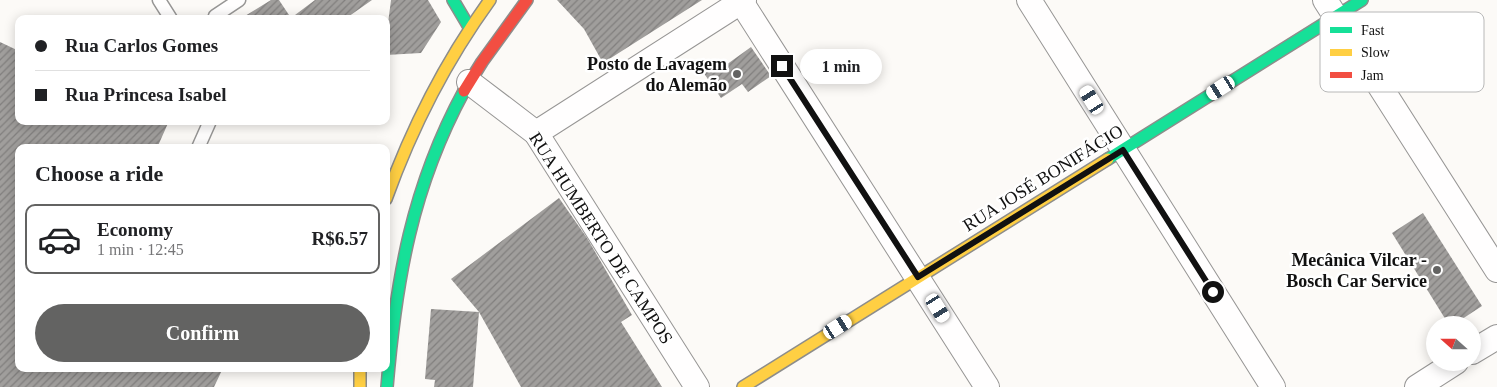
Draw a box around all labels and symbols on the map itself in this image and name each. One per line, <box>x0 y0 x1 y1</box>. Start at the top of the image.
legend <box>1320 12 1484 92</box>
text: Fast <box>1361 23 1384 38</box>
text: Slow <box>1361 45 1391 60</box>
callout: 1 min <box>800 48 882 84</box>
place label: Posto de Lavagem do Alemão <box>587 54 727 95</box>
route end <box>771 55 793 77</box>
marker: Posto de Lavagem do Alemão <box>731 68 743 80</box>
text: Jam <box>1361 68 1384 83</box>
car <box>1204 74 1237 102</box>
car <box>1077 83 1106 117</box>
street label: RUA JOSÉ BONIFÁCIO <box>959 120 1127 236</box>
street label: RUA HUMBERTO DE CAMPOS <box>525 128 677 348</box>
place label: Mecânica Vilcar - Bosch Car Service <box>1286 250 1427 291</box>
marker: Mecânica Vilcar - Bosch Car Service <box>1431 264 1443 276</box>
route start <box>1202 281 1224 303</box>
car <box>923 291 952 325</box>
car <box>821 313 854 341</box>
north arrow <box>1426 316 1481 371</box>

